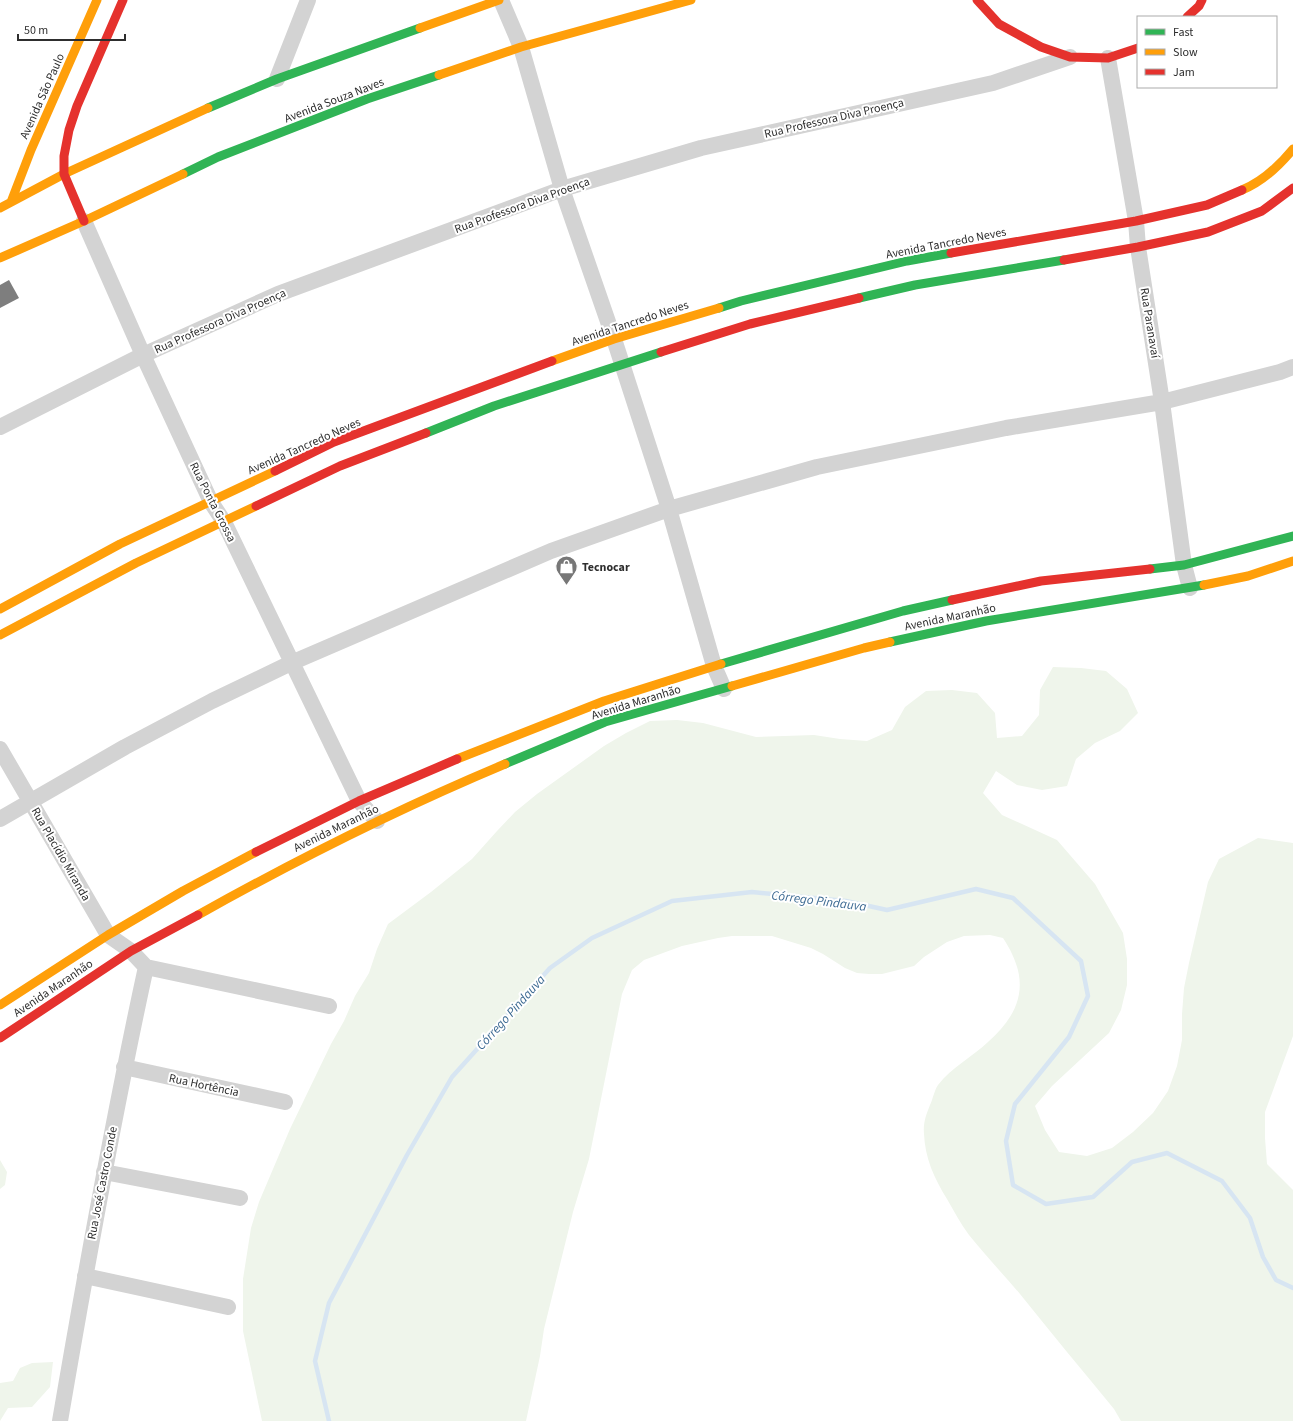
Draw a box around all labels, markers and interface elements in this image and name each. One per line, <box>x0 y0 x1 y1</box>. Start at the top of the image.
scale bar <box>18 16 125 42</box>
legend <box>1137 16 1277 88</box>
text: 50 m <box>24 22 48 39</box>
text: Fast <box>1173 24 1193 41</box>
text: Slow <box>1173 44 1198 61</box>
street label: Avenida São Paulo <box>16 51 69 142</box>
text: Jam <box>1173 64 1195 81</box>
street label: Avenida Souza Naves <box>282 74 387 127</box>
street label: Rua Professora Diva Proença <box>763 94 906 143</box>
street label: Rua Professora Diva Proença <box>452 173 592 238</box>
street label: Avenida Tancredo Neves <box>885 223 1008 263</box>
street label: Rua Professora Diva Proença <box>152 285 289 358</box>
street label: Rua Paranavaí <box>1136 287 1164 361</box>
street label: Avenida Tancredo Neves <box>569 297 691 350</box>
street label: Avenida Tancredo Neves <box>245 414 363 479</box>
street label: Rua Ponta Grossa <box>185 459 240 545</box>
shop icon: Tecnocar <box>553 554 579 587</box>
place label: Tecnocar <box>582 559 630 576</box>
street label: Avenida Maranhão <box>903 600 997 635</box>
street label: Avenida Maranhão <box>589 681 683 724</box>
street label: Avenida Maranhão <box>291 800 382 856</box>
street label: Rua Placídio Miranda <box>27 804 94 904</box>
water label: Córrego Pindauva <box>770 886 867 916</box>
street label: Avenida Maranhão <box>10 955 97 1021</box>
water label: Córrego Pindauva <box>472 971 549 1054</box>
street label: Rua Hortência <box>167 1070 240 1101</box>
street label: Rua José Castro Conde <box>83 1125 122 1241</box>

